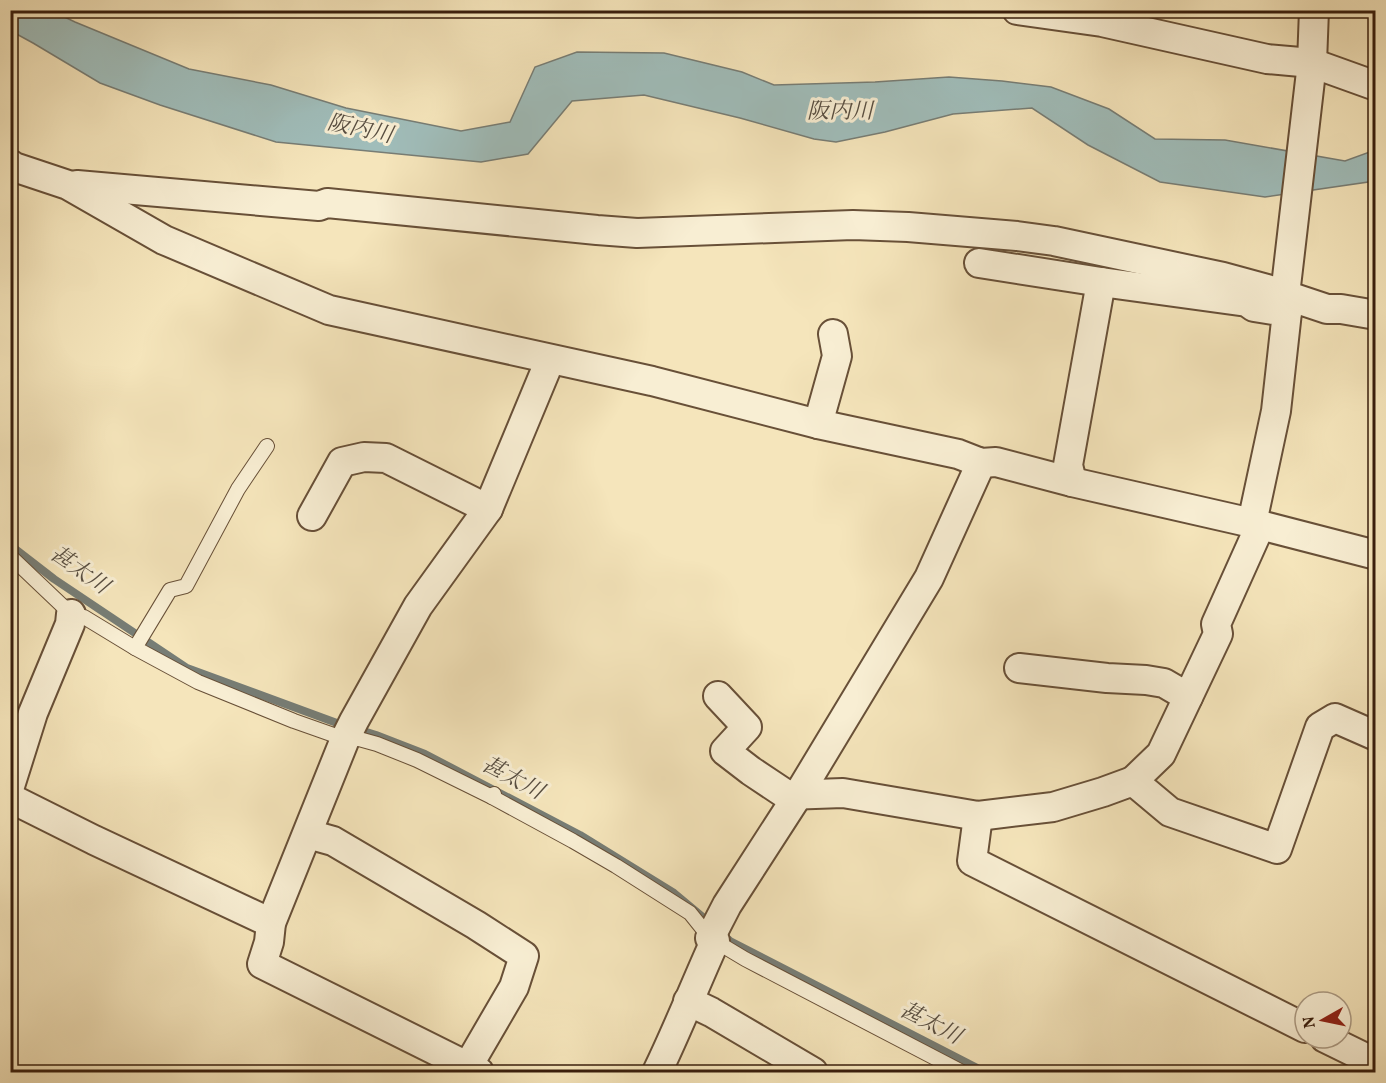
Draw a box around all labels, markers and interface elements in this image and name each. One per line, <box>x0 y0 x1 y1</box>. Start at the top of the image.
water label: 阪内川 <box>807 97 875 128</box>
water label: 阪内川 <box>324 108 397 152</box>
water label: 甚太川 <box>43 539 117 604</box>
water label: 甚太川 <box>476 750 550 809</box>
north arrow <box>1293 990 1353 1050</box>
water label: 甚太川 <box>894 995 968 1054</box>
text: N <box>1298 1014 1322 1029</box>

